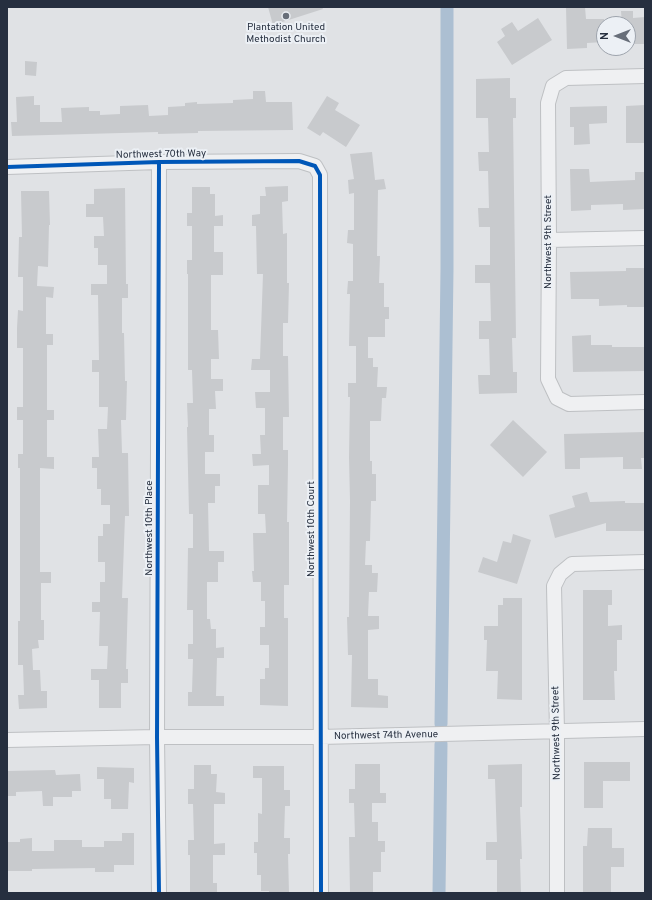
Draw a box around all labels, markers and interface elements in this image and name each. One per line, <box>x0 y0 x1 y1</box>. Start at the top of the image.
marker: Plantation United Methodist Church <box>281 11 291 21</box>
north arrow <box>596 16 636 56</box>
place label: Plantation United Methodist Church <box>246 22 326 46</box>
text: N <box>598 32 612 40</box>
street label: Northwest 70th Way <box>116 148 206 162</box>
street label: Northwest 9th Street <box>543 195 555 289</box>
street label: Northwest 10th Place <box>144 480 156 576</box>
street label: Northwest 10th Court <box>306 481 318 577</box>
street label: Northwest 9th Street <box>550 686 564 780</box>
street label: Northwest 74th Avenue <box>334 729 438 743</box>

